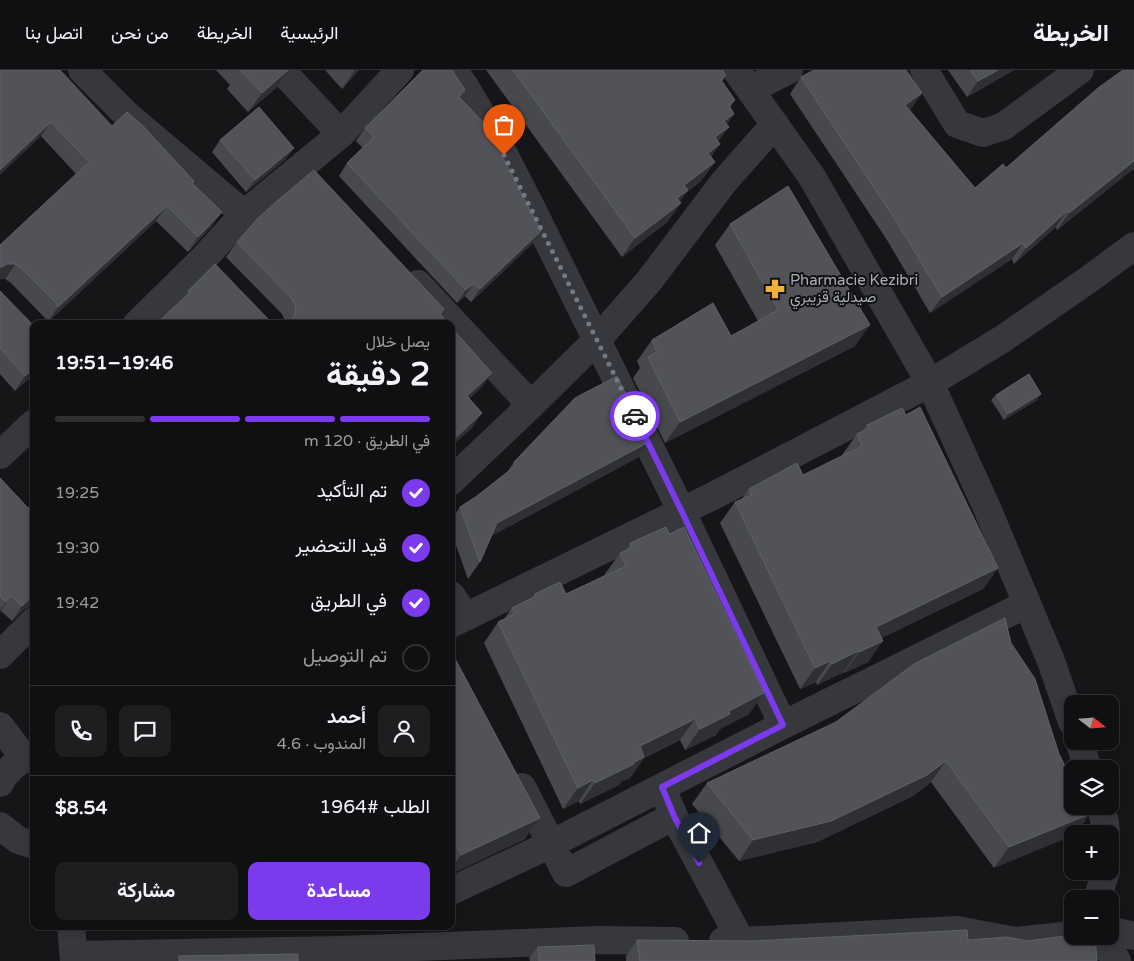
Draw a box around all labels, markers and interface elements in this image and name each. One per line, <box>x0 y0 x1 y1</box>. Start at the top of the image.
text: الخريطة <box>1033 19 1109 48</box>
text: اتصل بنا <box>25 22 83 44</box>
text: من نحن <box>111 22 169 44</box>
text: الخريطة <box>197 22 252 44</box>
text: الرئيسية <box>280 22 339 44</box>
pin <box>483 104 525 155</box>
icon: bag <box>490 111 518 139</box>
place label: Pharmacie Kezibri صيدلية قزيبري <box>790 271 918 310</box>
pharmacy icon: Pharmacie Kezibri صيدلية قزيبري <box>764 278 786 300</box>
text: يصل خلال <box>366 332 430 352</box>
text: 19:46–19:51 <box>55 352 173 374</box>
text: 2 دقيقة <box>326 356 430 394</box>
courier <box>610 391 660 441</box>
icon: car <box>621 402 649 430</box>
text: في الطريق · 120 m <box>304 431 430 451</box>
icon: check <box>402 479 430 507</box>
text: تم التأكيد <box>317 480 387 502</box>
text: 19:25 <box>55 483 99 503</box>
icon: check <box>402 534 430 562</box>
text: قيد التحضير <box>296 535 387 557</box>
text: 19:30 <box>55 538 99 558</box>
icon: check <box>402 589 430 617</box>
text: في الطريق <box>310 590 387 612</box>
text: 19:42 <box>55 593 99 613</box>
text: تم التوصيل <box>303 645 387 667</box>
north arrow <box>1064 695 1119 750</box>
map controls <box>1064 695 1119 945</box>
button: phone <box>55 705 107 757</box>
button: chat <box>119 705 171 757</box>
button: person <box>378 705 430 757</box>
text: أحمد <box>327 706 366 728</box>
text: المندوب · 4.6 <box>277 734 366 754</box>
button: layers <box>1064 760 1119 815</box>
text: الطلب #1964 <box>319 796 430 818</box>
text: $8.54 <box>55 797 107 819</box>
pin <box>678 812 720 863</box>
icon: home <box>685 819 713 847</box>
button: + <box>1064 825 1119 880</box>
button: مشاركة <box>55 862 238 920</box>
button: مساعدة <box>248 862 430 920</box>
button: − <box>1064 890 1119 945</box>

